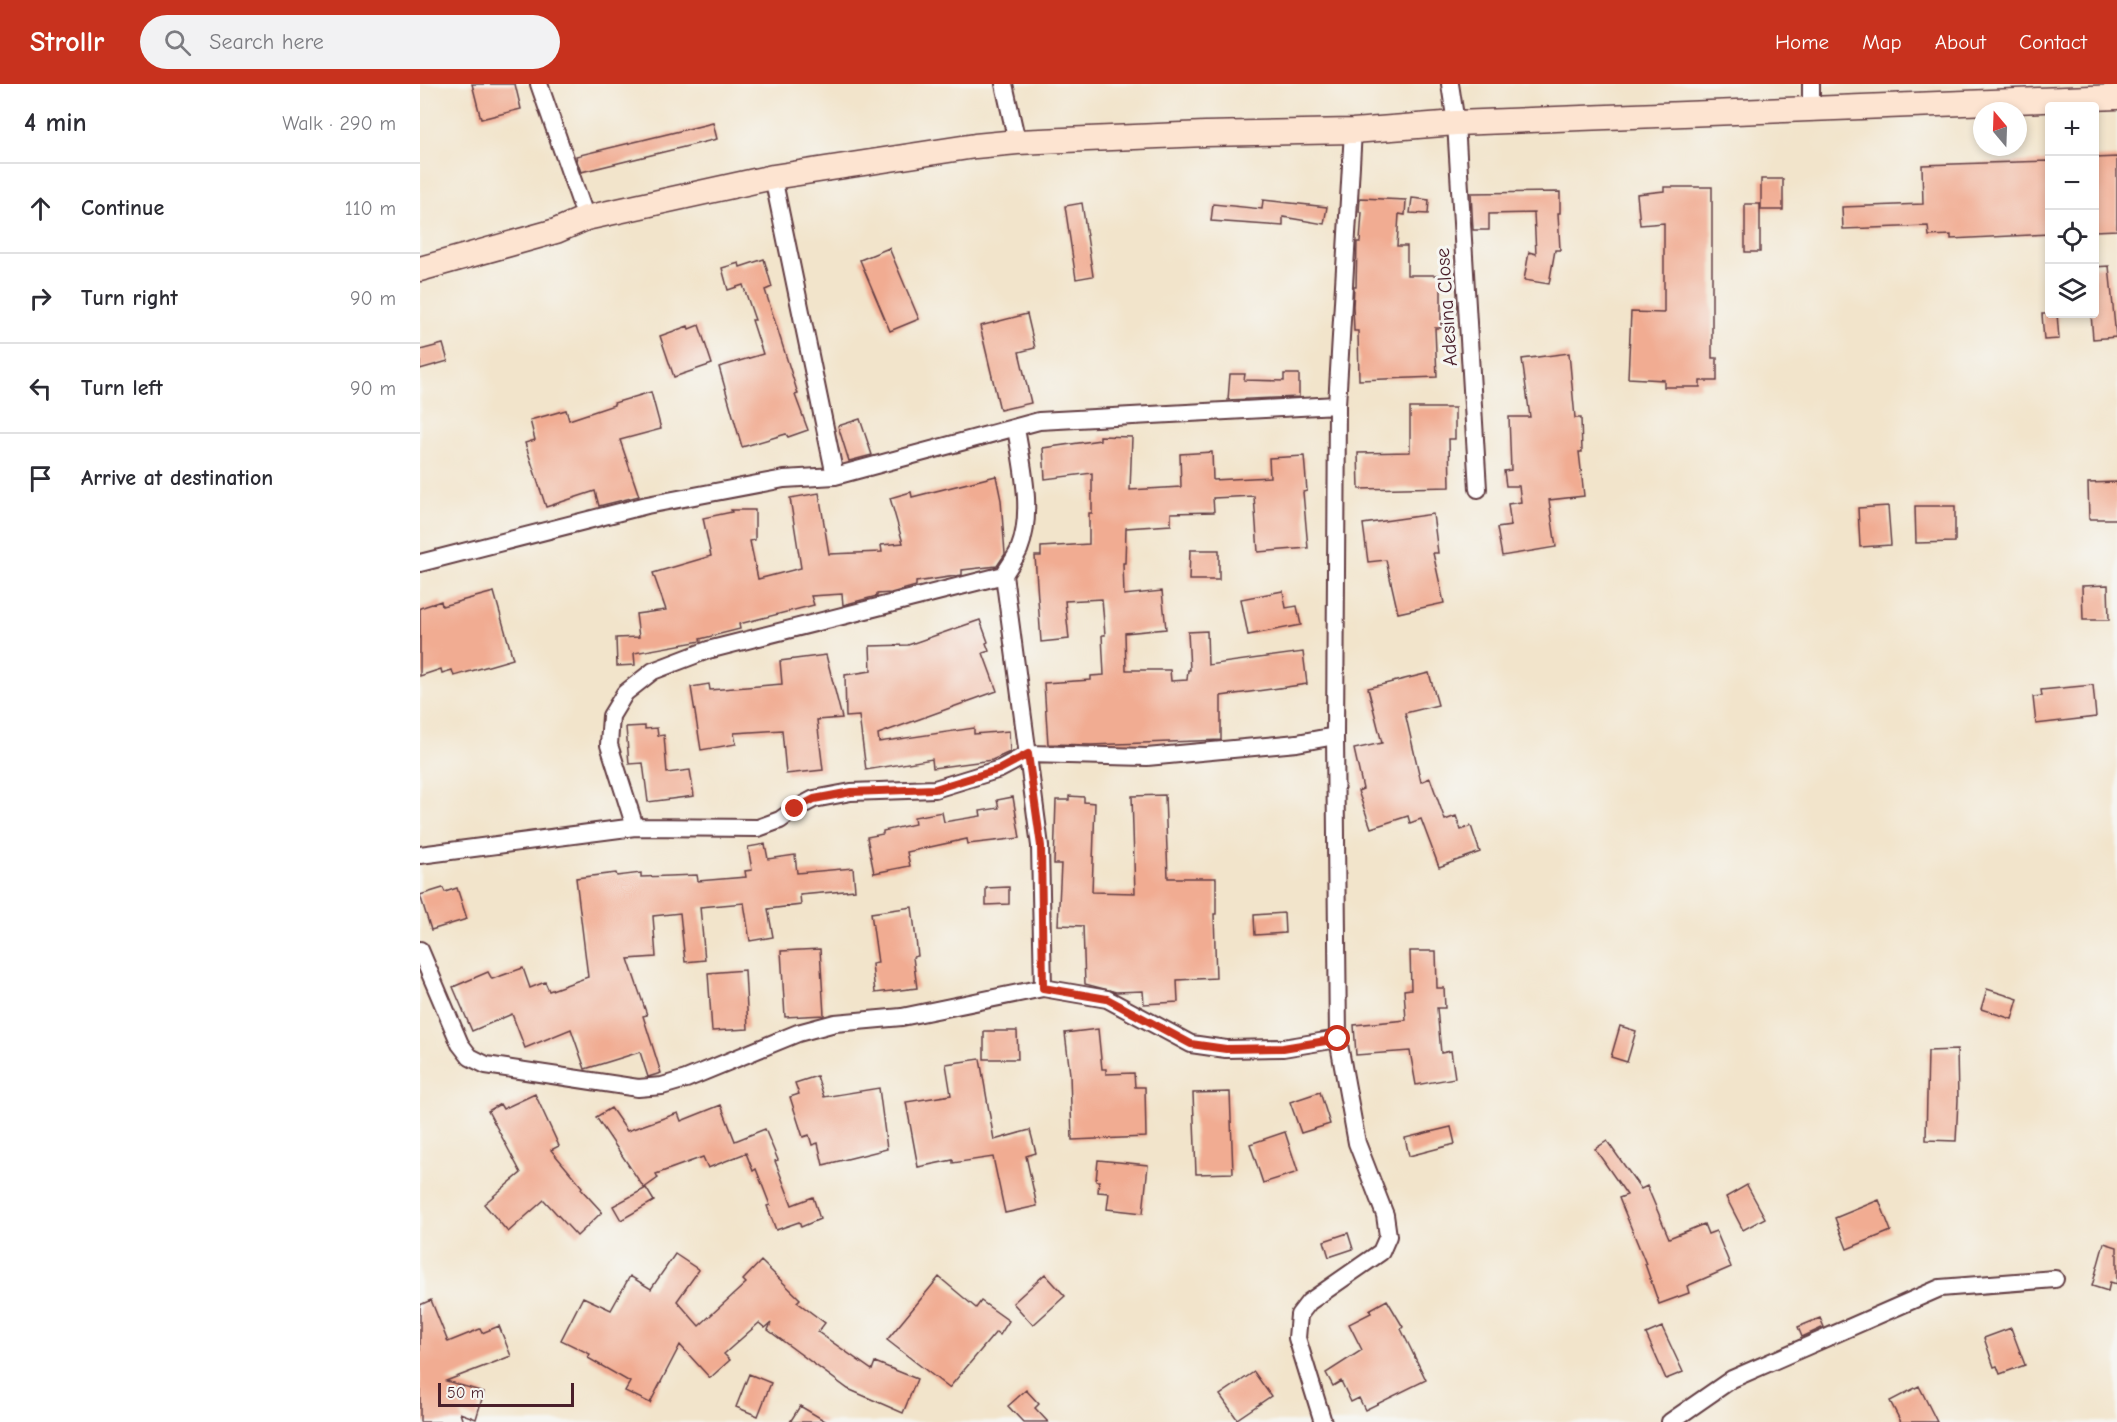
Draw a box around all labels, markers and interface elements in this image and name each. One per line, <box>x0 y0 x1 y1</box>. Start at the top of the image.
search box <box>140 15 560 69</box>
text: Strollr <box>30 26 104 58</box>
icon: search <box>161 26 194 59</box>
text: Search here <box>209 29 324 55</box>
text: Home <box>1775 30 1829 54</box>
text: Map <box>1862 30 1902 54</box>
text: About <box>1935 30 1986 54</box>
text: Contact <box>2019 30 2087 54</box>
north arrow <box>1973 102 2027 156</box>
map controls <box>2045 102 2099 318</box>
button: + <box>2045 102 2099 156</box>
text: 4 min <box>24 108 87 138</box>
text: Walk · 290 m <box>282 112 396 135</box>
button: − <box>2045 156 2099 210</box>
icon: ahead <box>24 192 57 225</box>
text: Continue <box>81 195 164 221</box>
text: 110 m <box>345 197 396 220</box>
button: locate <box>2045 210 2099 264</box>
street label: Adesina Close <box>1431 247 1462 367</box>
button: layers <box>2045 264 2099 318</box>
icon: right <box>24 282 57 315</box>
text: Turn right <box>81 285 178 311</box>
text: 90 m <box>350 287 396 310</box>
icon: left <box>24 372 57 405</box>
text: Turn left <box>81 375 163 401</box>
text: 90 m <box>350 377 396 400</box>
icon: arrive <box>24 462 57 495</box>
text: Arrive at destination <box>81 465 273 491</box>
route end <box>781 795 807 821</box>
route start <box>1324 1025 1350 1051</box>
scale bar <box>438 1380 574 1408</box>
text: 50 m <box>447 1384 484 1402</box>

